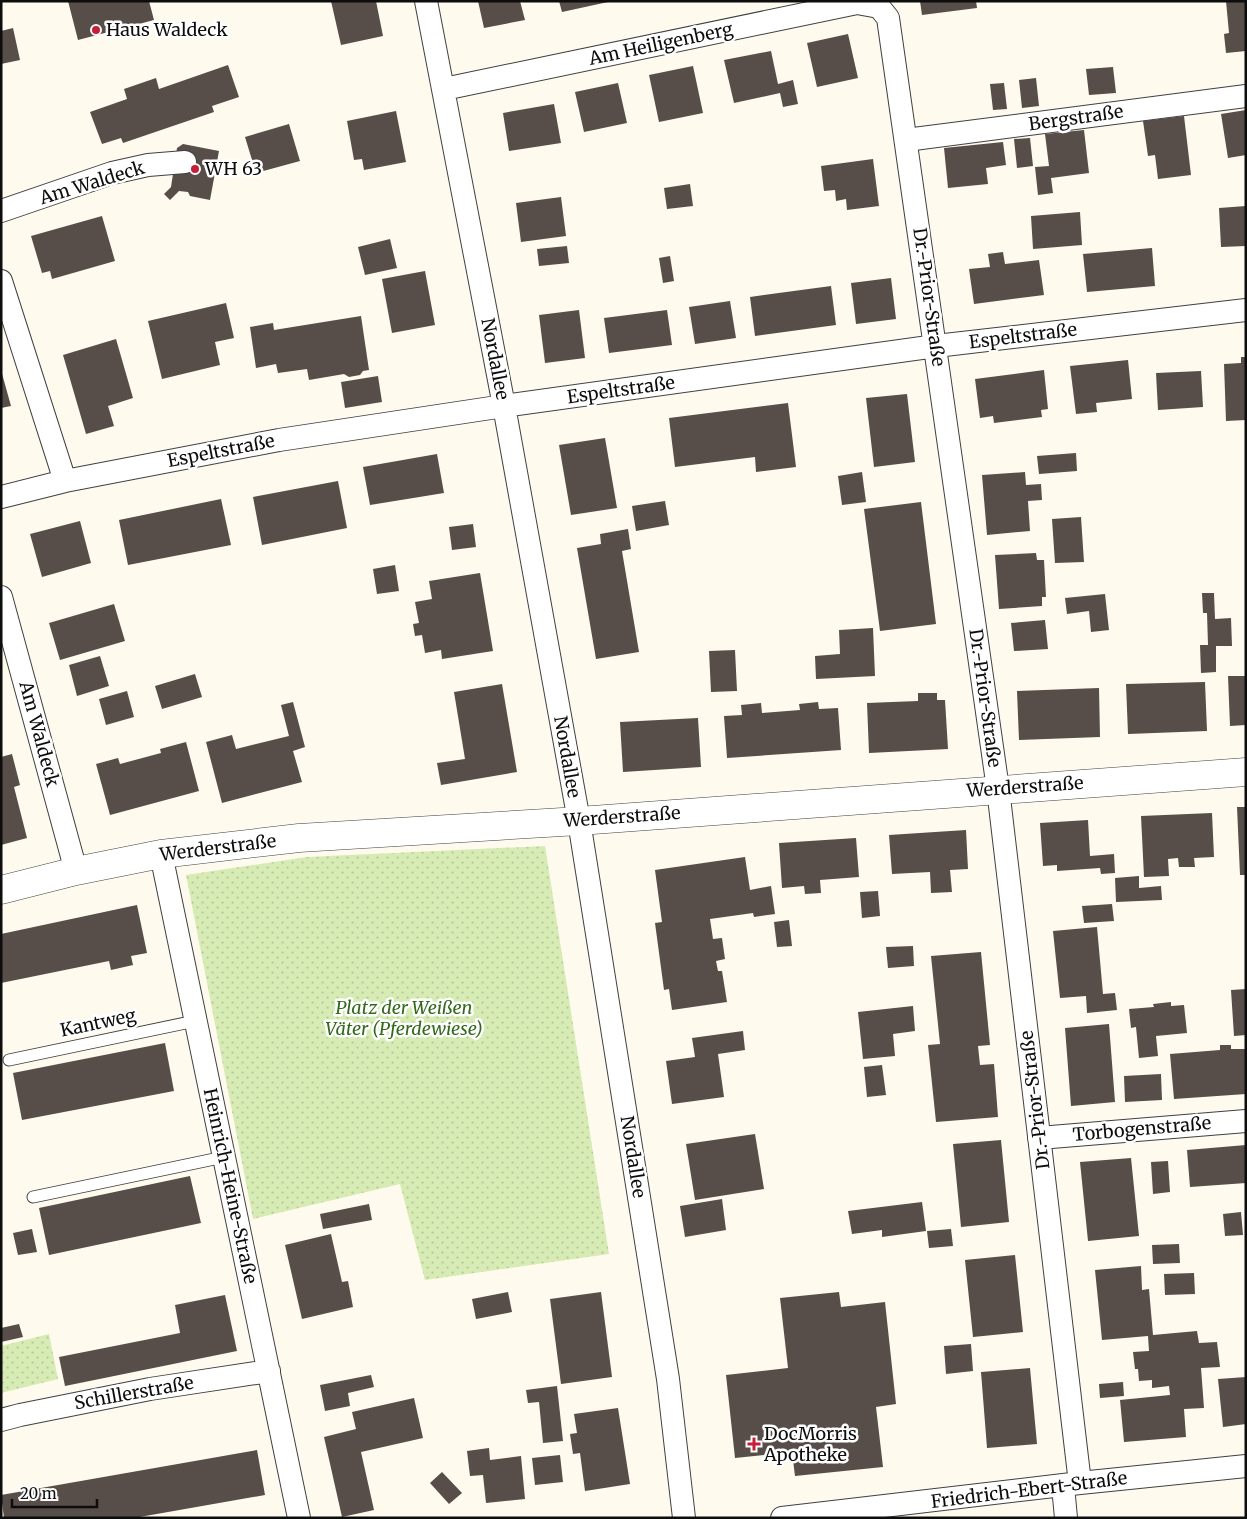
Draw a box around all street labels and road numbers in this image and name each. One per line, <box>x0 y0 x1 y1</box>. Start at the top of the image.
street label: Am Heiligenberg <box>586 17 735 70</box>
street label: Bergstraße <box>1027 99 1125 136</box>
street label: Am Waldeck <box>36 156 148 210</box>
street label: Dr.-Prior-Straße <box>908 226 951 368</box>
street label: Nordallee <box>476 316 515 402</box>
street label: Espeltstraße <box>968 317 1078 354</box>
street label: Espeltstraße <box>566 371 676 408</box>
street label: Espeltstraße <box>165 429 276 472</box>
street label: Dr.-Prior-Straße <box>964 627 1007 769</box>
street label: Am Waldeck <box>14 678 65 790</box>
street label: Nordallee <box>549 714 586 800</box>
street label: Werderstraße <box>965 771 1084 802</box>
street label: Werderstraße <box>562 801 681 832</box>
street label: Werderstraße <box>157 829 278 866</box>
street label: Kantweg <box>58 1003 138 1042</box>
street label: Dr.-Prior-Straße <box>1015 1029 1054 1171</box>
street label: Heinrich-Heine-Straße <box>199 1086 262 1286</box>
street label: Torbogenstraße <box>1072 1111 1212 1146</box>
street label: Nordallee <box>616 1114 651 1200</box>
street label: Schillerstraße <box>72 1371 195 1414</box>
street label: Friedrich-Ebert-Straße <box>929 1466 1128 1513</box>

